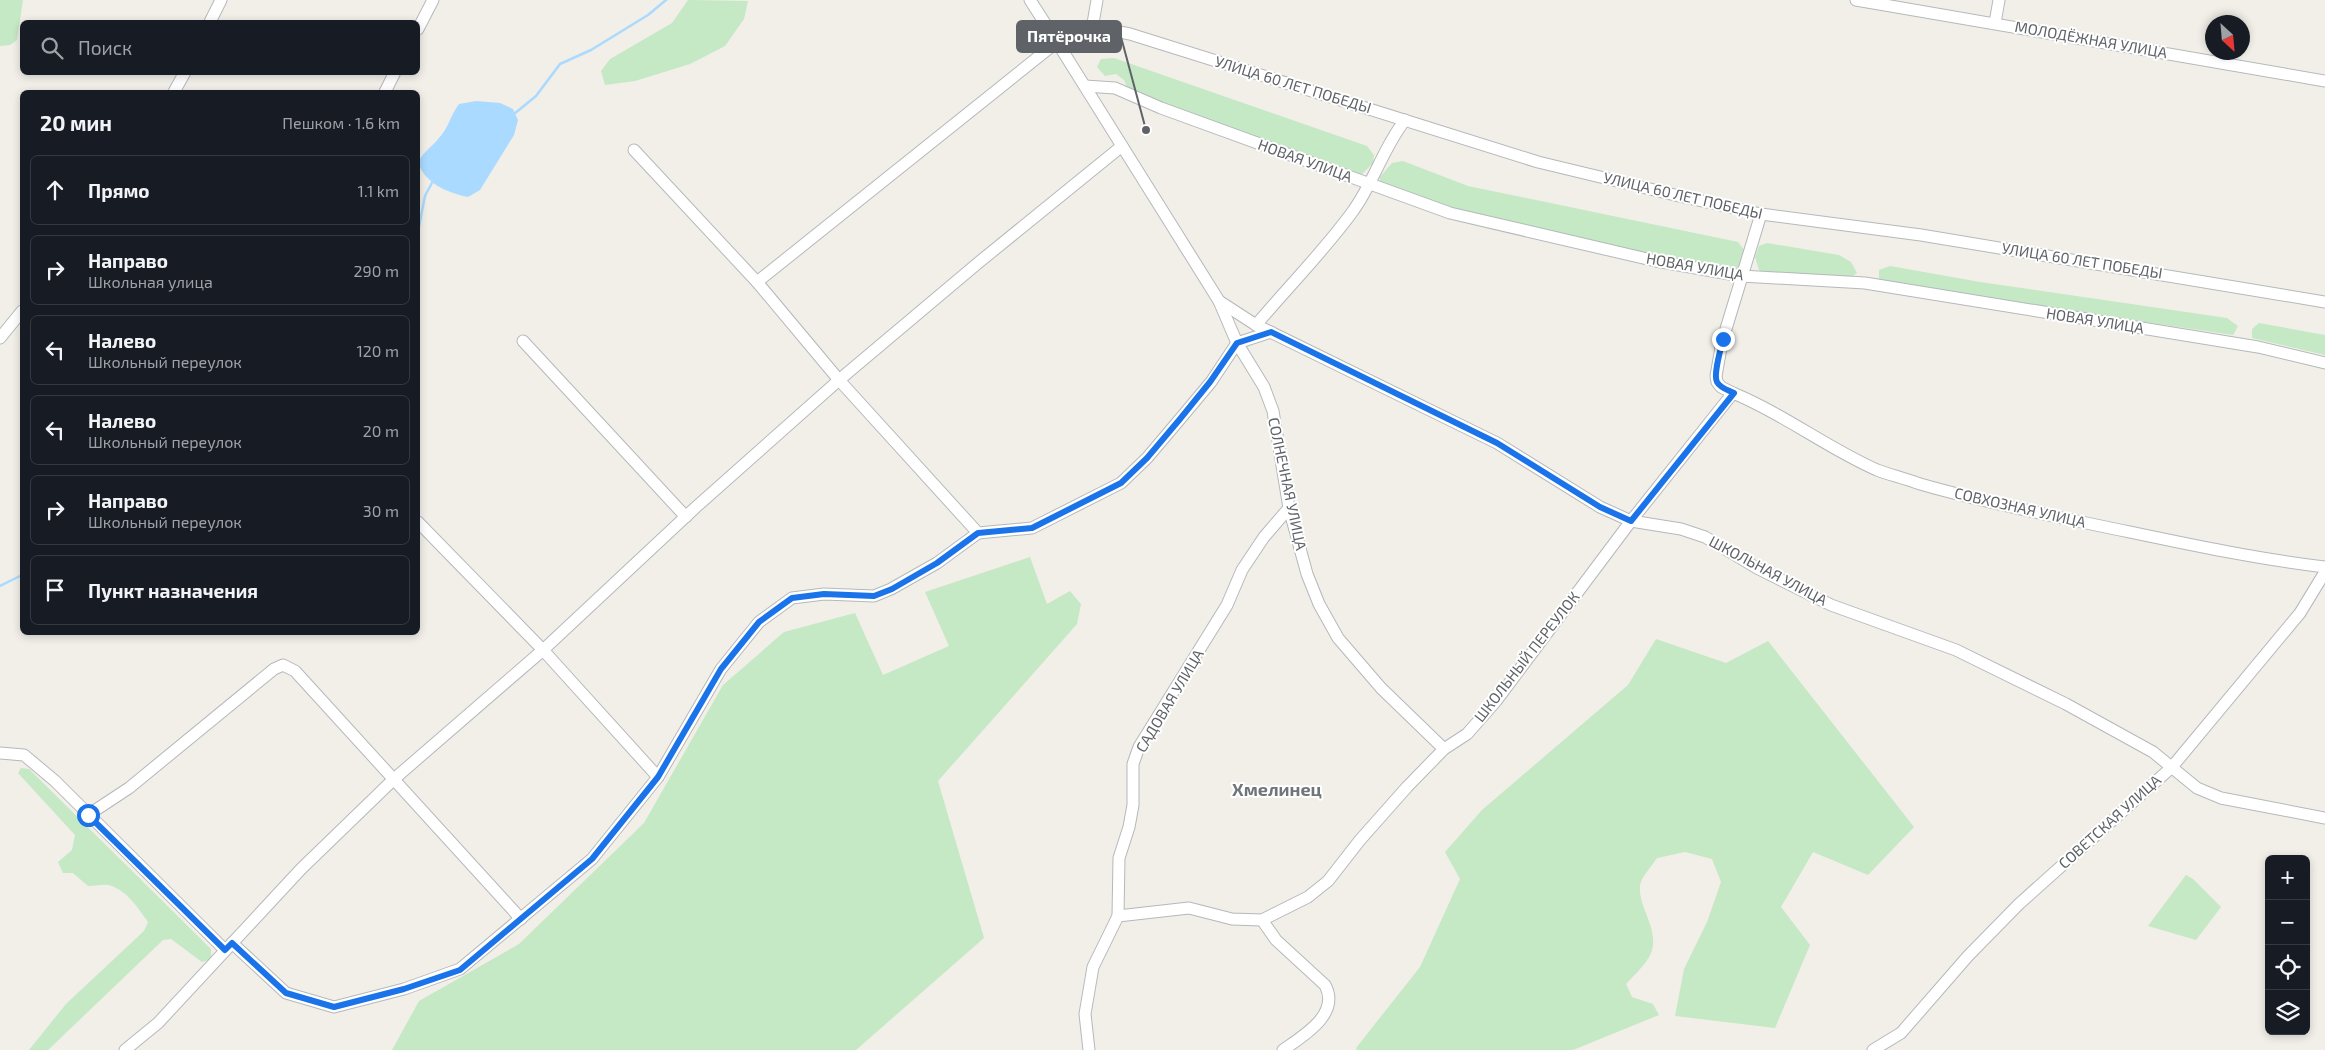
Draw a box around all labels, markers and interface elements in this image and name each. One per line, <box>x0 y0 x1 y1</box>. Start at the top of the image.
north arrow <box>2205 15 2250 60</box>
street label: МОЛОДЁЖНАЯ УЛИЦА <box>2014 17 2169 61</box>
search box <box>20 20 420 75</box>
callout: Пятёрочка <box>1017 21 1121 52</box>
text: Пятёрочка <box>1027 26 1111 45</box>
icon: search <box>38 34 66 62</box>
text: Поиск <box>78 36 132 59</box>
street label: УЛИЦА 60 ЛЕТ ПОБЕДЫ <box>1213 52 1374 116</box>
text: 20 мин <box>40 110 112 135</box>
text: Пешком · 1.6 km <box>282 113 400 132</box>
street label: НОВАЯ УЛИЦА <box>1256 135 1355 186</box>
street label: УЛИЦА 60 ЛЕТ ПОБЕДЫ <box>1602 168 1765 222</box>
icon: ahead <box>41 176 69 204</box>
text: Прямо <box>88 179 150 202</box>
text: 1.1 km <box>358 181 399 200</box>
street label: УЛИЦА 60 ЛЕТ ПОБЕДЫ <box>2000 238 2164 282</box>
text: Направо <box>88 249 168 272</box>
street label: НОВАЯ УЛИЦА <box>1645 249 1746 284</box>
icon: right <box>41 256 69 284</box>
text: 290 m <box>354 261 399 280</box>
text: Школьная улица <box>88 272 213 291</box>
street label: НОВАЯ УЛИЦА <box>2045 303 2146 337</box>
route end <box>1712 328 1735 351</box>
text: Налево <box>88 329 156 352</box>
icon: left <box>41 336 69 364</box>
text: 120 m <box>356 341 399 360</box>
text: Школьный переулок <box>88 352 242 371</box>
text: Налево <box>88 409 156 432</box>
icon: left <box>41 416 69 444</box>
street label: СОЛНЕЧНАЯ УЛИЦА <box>1265 416 1311 552</box>
text: 20 m <box>363 421 399 440</box>
text: Школьный переулок <box>88 432 242 451</box>
street label: СОВХОЗНАЯ УЛИЦА <box>1953 483 2088 531</box>
text: Направо <box>88 489 168 512</box>
icon: right <box>41 496 69 524</box>
text: 30 m <box>363 501 399 520</box>
text: Школьный переулок <box>88 512 242 531</box>
street label: ШКОЛЬНАЯ УЛИЦА <box>1706 531 1831 609</box>
icon: arrive <box>41 576 69 604</box>
text: Пункт назначения <box>88 579 258 602</box>
street label: ШКОЛЬНЫЙ ПЕРЕУЛОК <box>1470 588 1583 725</box>
street label: САДОВАЯ УЛИЦА <box>1131 645 1207 755</box>
street label: СОВЕТСКАЯ УЛИЦА <box>2054 770 2165 872</box>
district label: Хмелинец <box>1232 778 1322 800</box>
route start <box>77 804 100 827</box>
map controls <box>2265 855 2310 1035</box>
button: + <box>2265 855 2310 900</box>
button: − <box>2265 900 2310 945</box>
button: locate <box>2265 945 2310 990</box>
button: layers <box>2265 990 2310 1035</box>

